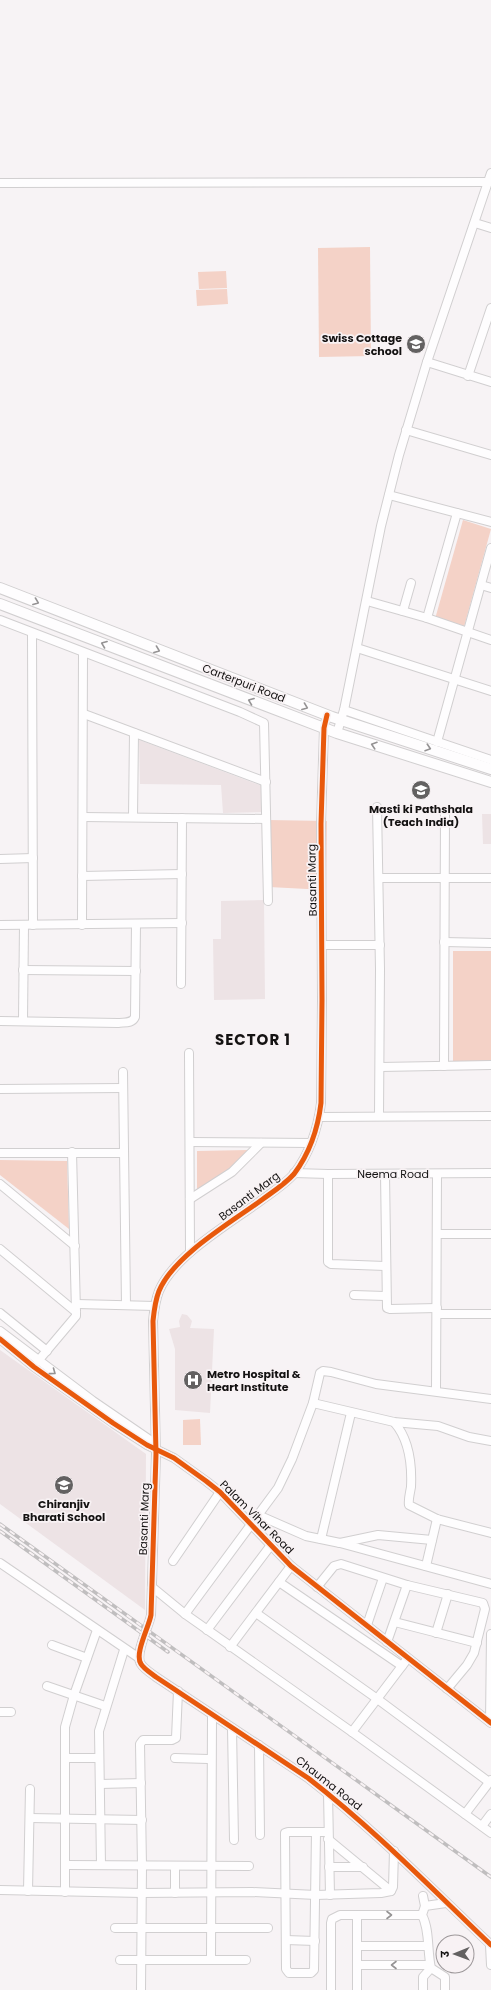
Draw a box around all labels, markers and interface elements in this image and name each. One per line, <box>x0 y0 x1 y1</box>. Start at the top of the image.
place label: Swiss Cottage school <box>322 330 402 359</box>
school or university icon: Swiss Cottage school <box>405 333 427 355</box>
one-way arrow <box>33 598 40 606</box>
one-way arrow <box>100 641 107 649</box>
one-way arrow <box>154 645 161 653</box>
street label: Carterpuri Road <box>200 660 288 706</box>
one-way arrow <box>248 698 255 706</box>
one-way arrow <box>301 702 308 710</box>
one-way arrow <box>370 741 377 750</box>
one-way arrow <box>424 743 431 752</box>
school or university icon: Masti ki Pathshala (Teach India) <box>410 779 432 801</box>
place label: Masti ki Pathshala (Teach India) <box>369 801 473 830</box>
street label: Basanti Marg <box>303 844 321 916</box>
district label: SECTOR 1 <box>215 1029 291 1050</box>
street label: Neema Road <box>357 1166 429 1182</box>
street label: Basanti Marg <box>215 1168 283 1224</box>
place label: Metro Hospital & Heart Institute <box>207 1366 301 1395</box>
one-way arrow <box>49 1367 56 1375</box>
hospital icon: Metro Hospital & Heart Institute <box>182 1369 204 1391</box>
school or university icon: Chiranjiv Bharati School <box>53 1474 75 1496</box>
street label: Palam Vihar Road <box>217 1477 297 1557</box>
street label: Basanti Marg <box>135 1482 153 1556</box>
place label: Chiranjiv Bharati School <box>23 1496 105 1525</box>
street label: Chauma Road <box>292 1752 366 1814</box>
one-way arrow <box>386 1911 392 1919</box>
north arrow <box>435 1934 475 1974</box>
text: उ <box>437 1950 453 1958</box>
one-way arrow <box>391 1961 397 1969</box>

